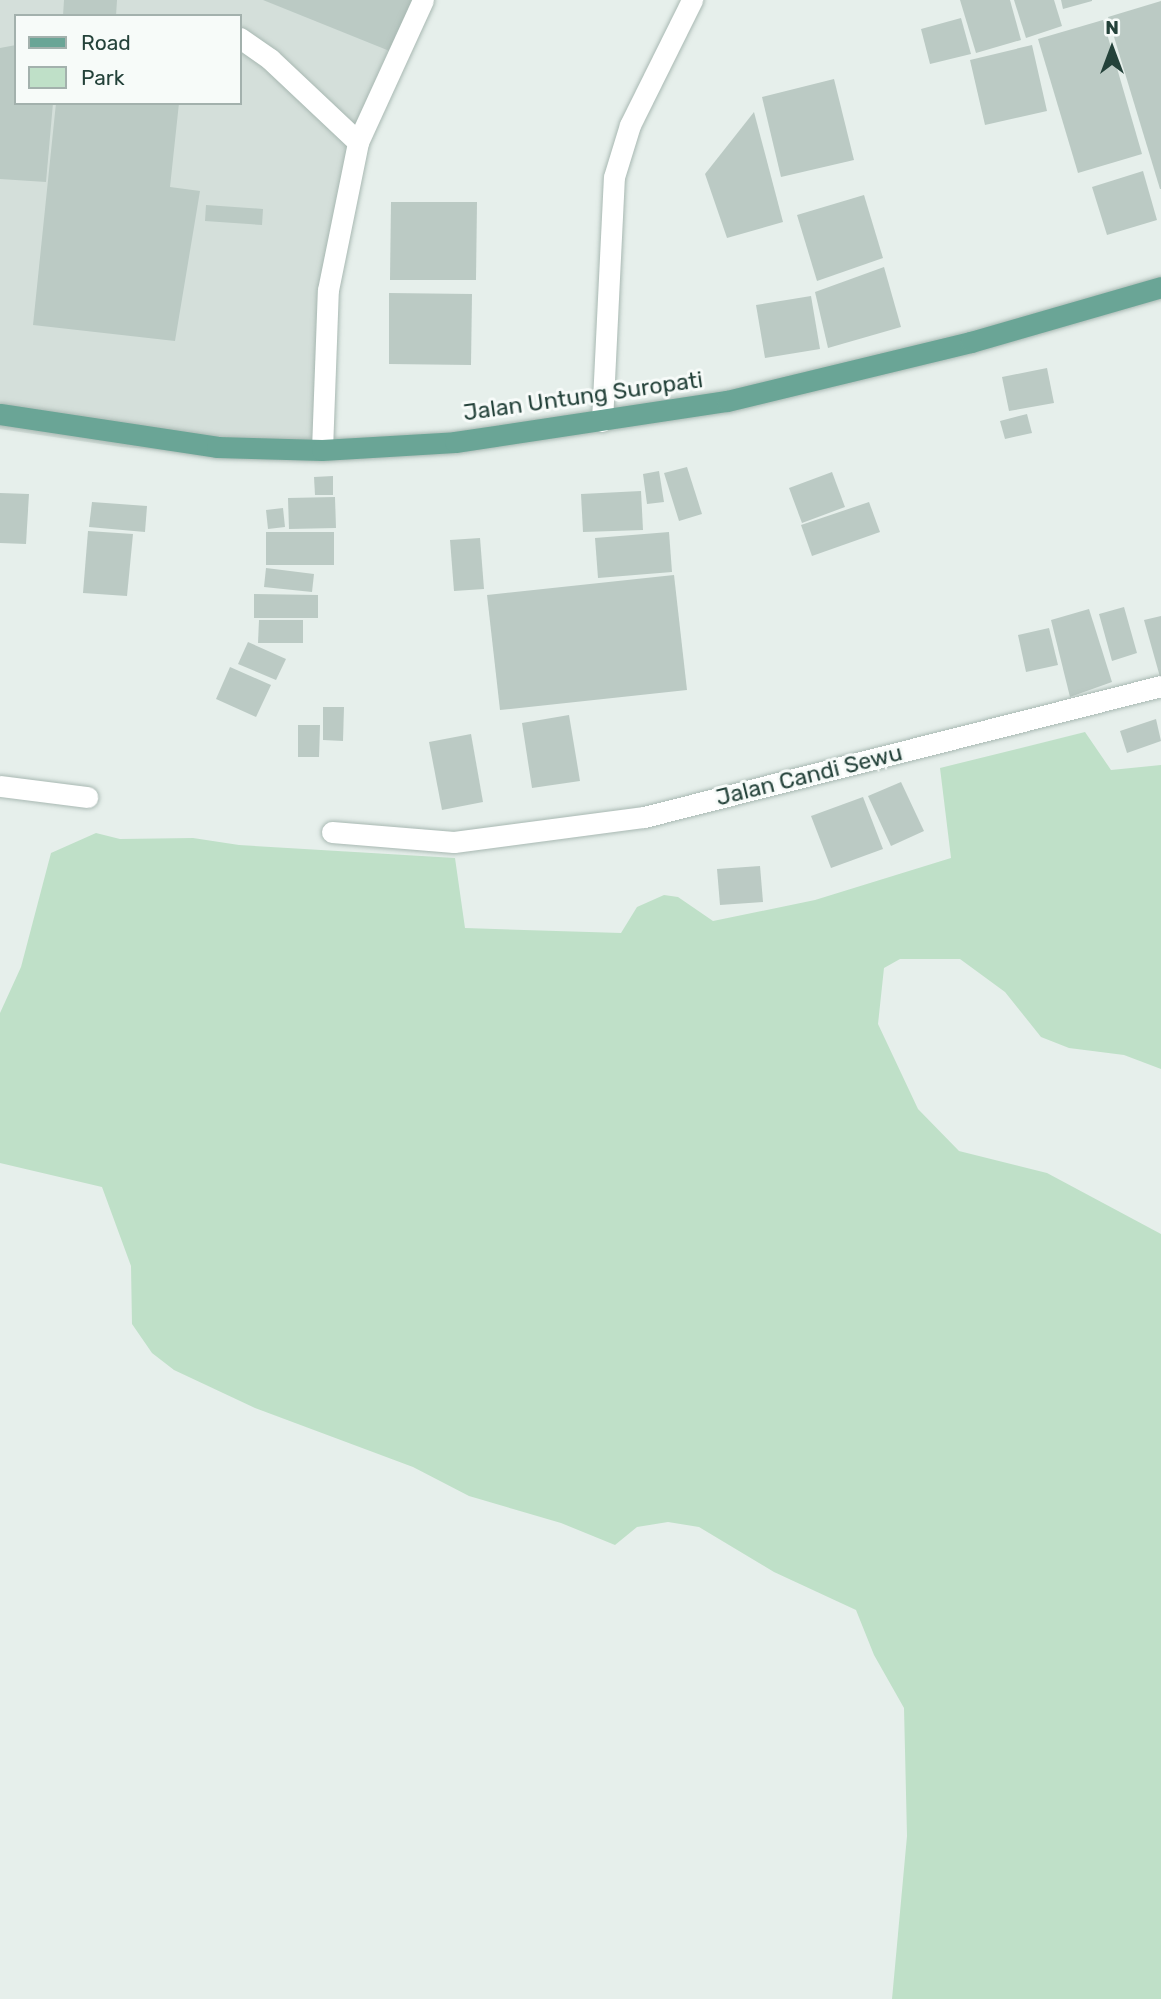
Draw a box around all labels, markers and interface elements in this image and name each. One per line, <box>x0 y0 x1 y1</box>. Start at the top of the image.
legend <box>14 14 242 105</box>
north arrow <box>1077 14 1147 84</box>
text: N <box>1105 16 1119 39</box>
text: Road <box>81 30 131 55</box>
text: Park <box>81 65 125 90</box>
street label: Jalan Untung Suropati <box>461 366 705 426</box>
street label: Jalan Candi Sewu <box>713 739 905 811</box>

